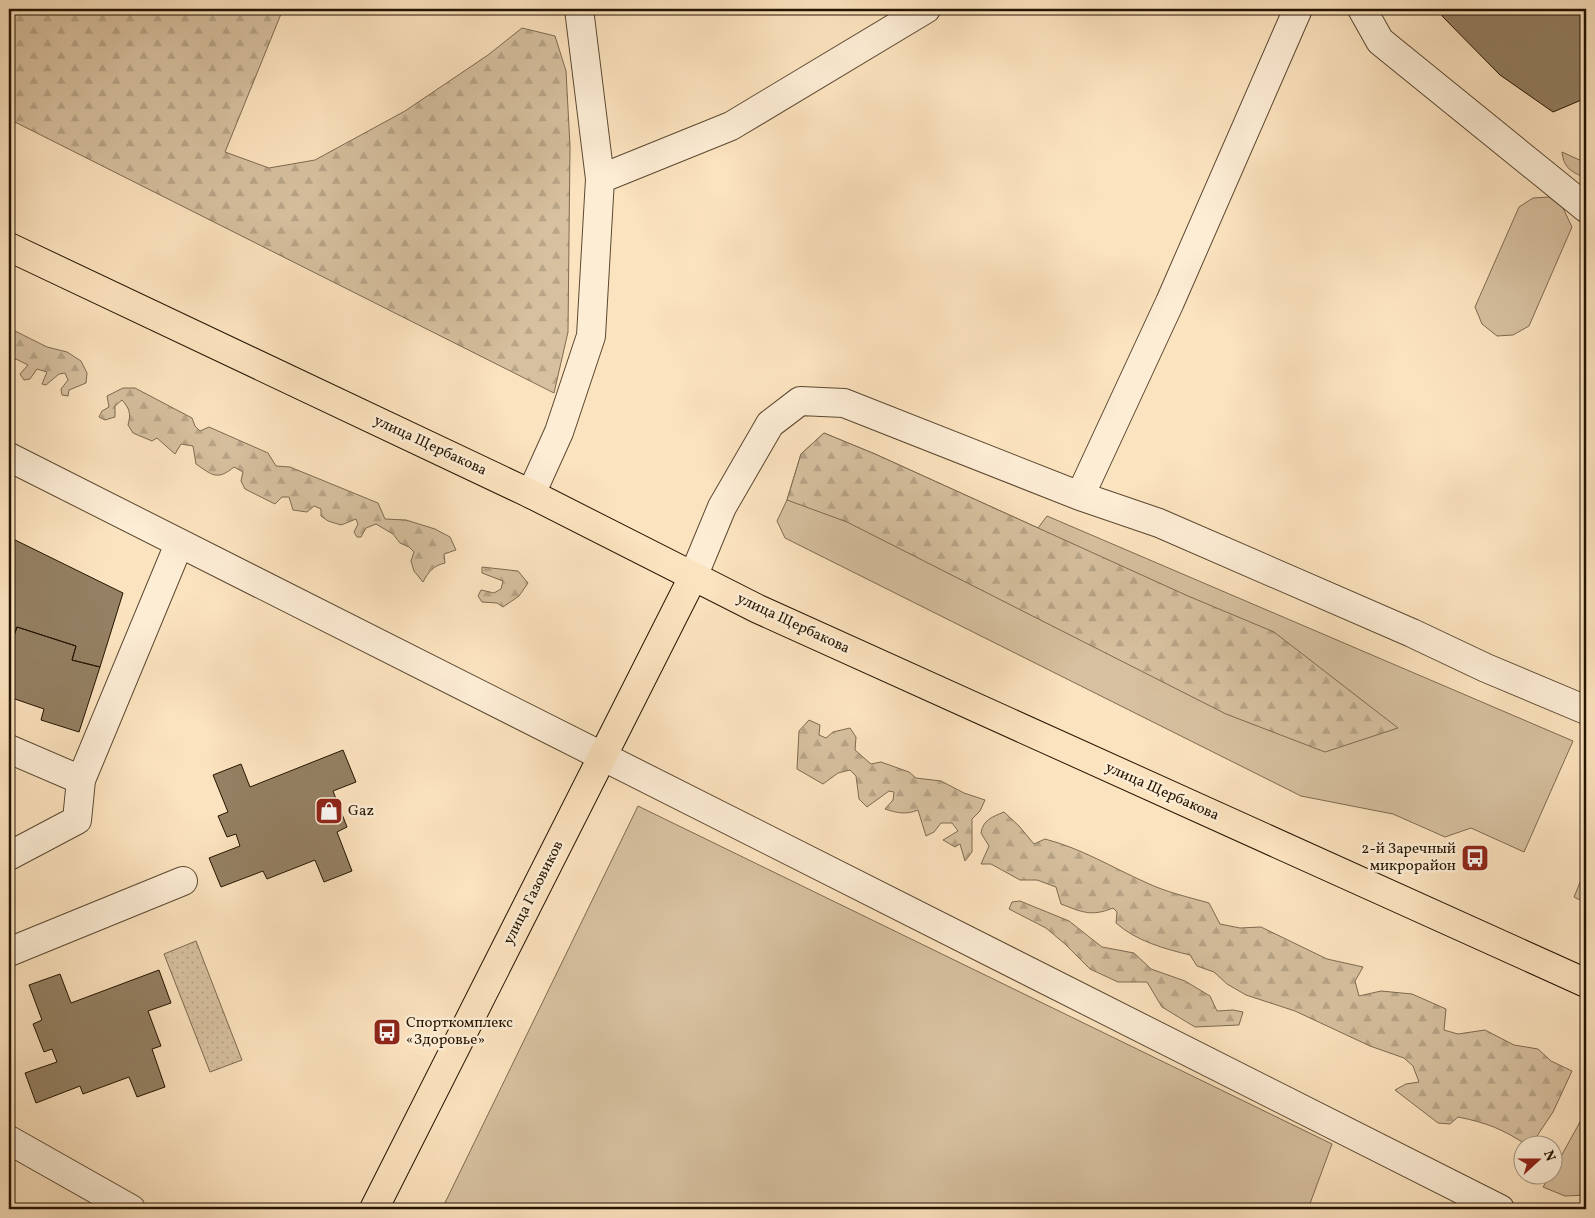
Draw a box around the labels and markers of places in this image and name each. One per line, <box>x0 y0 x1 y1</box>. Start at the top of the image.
shop icon: Gaz <box>314 796 344 826</box>
place label: Gaz <box>348 801 374 822</box>
place label: 2-й Заречный микрорайон <box>1361 839 1456 877</box>
bus stop icon: 2-й Заречный микрорайон <box>1460 843 1490 873</box>
place label: Спорткомплекс «Здоровье» <box>406 1013 513 1051</box>
bus stop icon: Спорткомплекс «Здоровье» <box>372 1017 402 1047</box>

